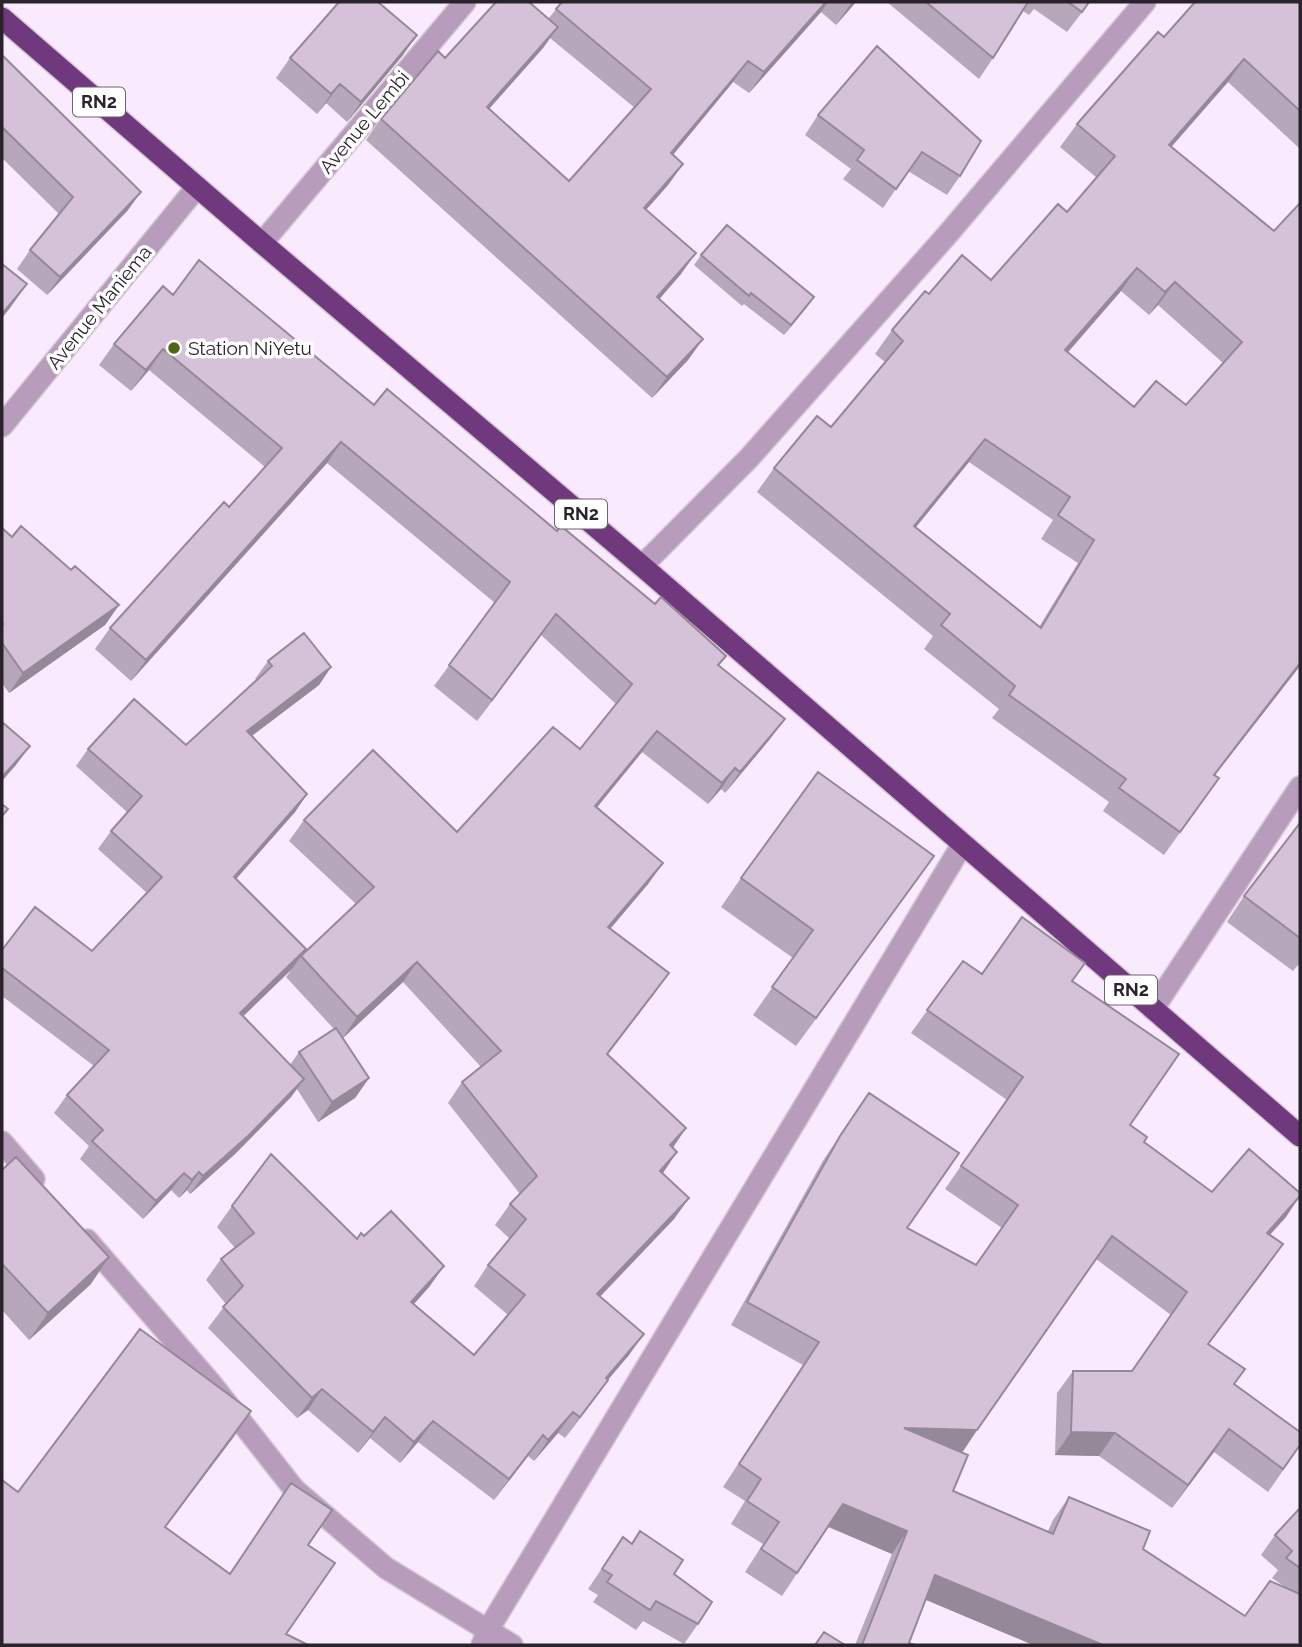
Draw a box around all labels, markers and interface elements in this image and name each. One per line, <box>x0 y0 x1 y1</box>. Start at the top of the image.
street label: Avenue Lembi <box>315 66 413 178</box>
road number: RN2 <box>73 88 125 116</box>
street label: Avenue Maniema <box>42 241 156 373</box>
place label: Station NiYetu <box>188 337 312 359</box>
marker: Station NiYetu <box>166 340 182 356</box>
road number: RN2 <box>555 500 607 528</box>
road number: RN2 <box>1105 975 1157 1004</box>

